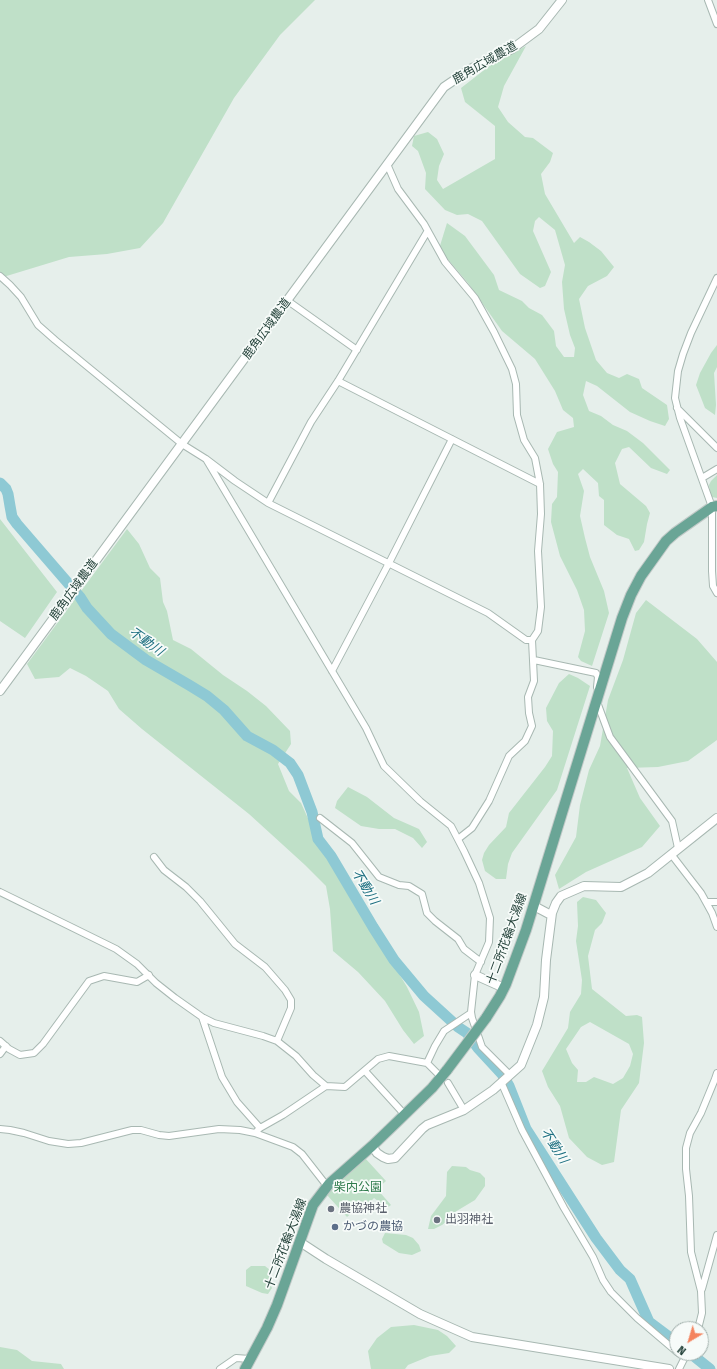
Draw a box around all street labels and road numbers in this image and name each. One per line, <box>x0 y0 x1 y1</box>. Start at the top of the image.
street label: 鹿角広域農道 <box>450 39 520 87</box>
street label: 鹿角広域農道 <box>240 296 294 362</box>
street label: 鹿角広域農道 <box>47 557 101 623</box>
street label: 十二所花輪大湯線 <box>484 891 530 987</box>
street label: 十二所花輪大湯線 <box>262 1197 310 1291</box>

